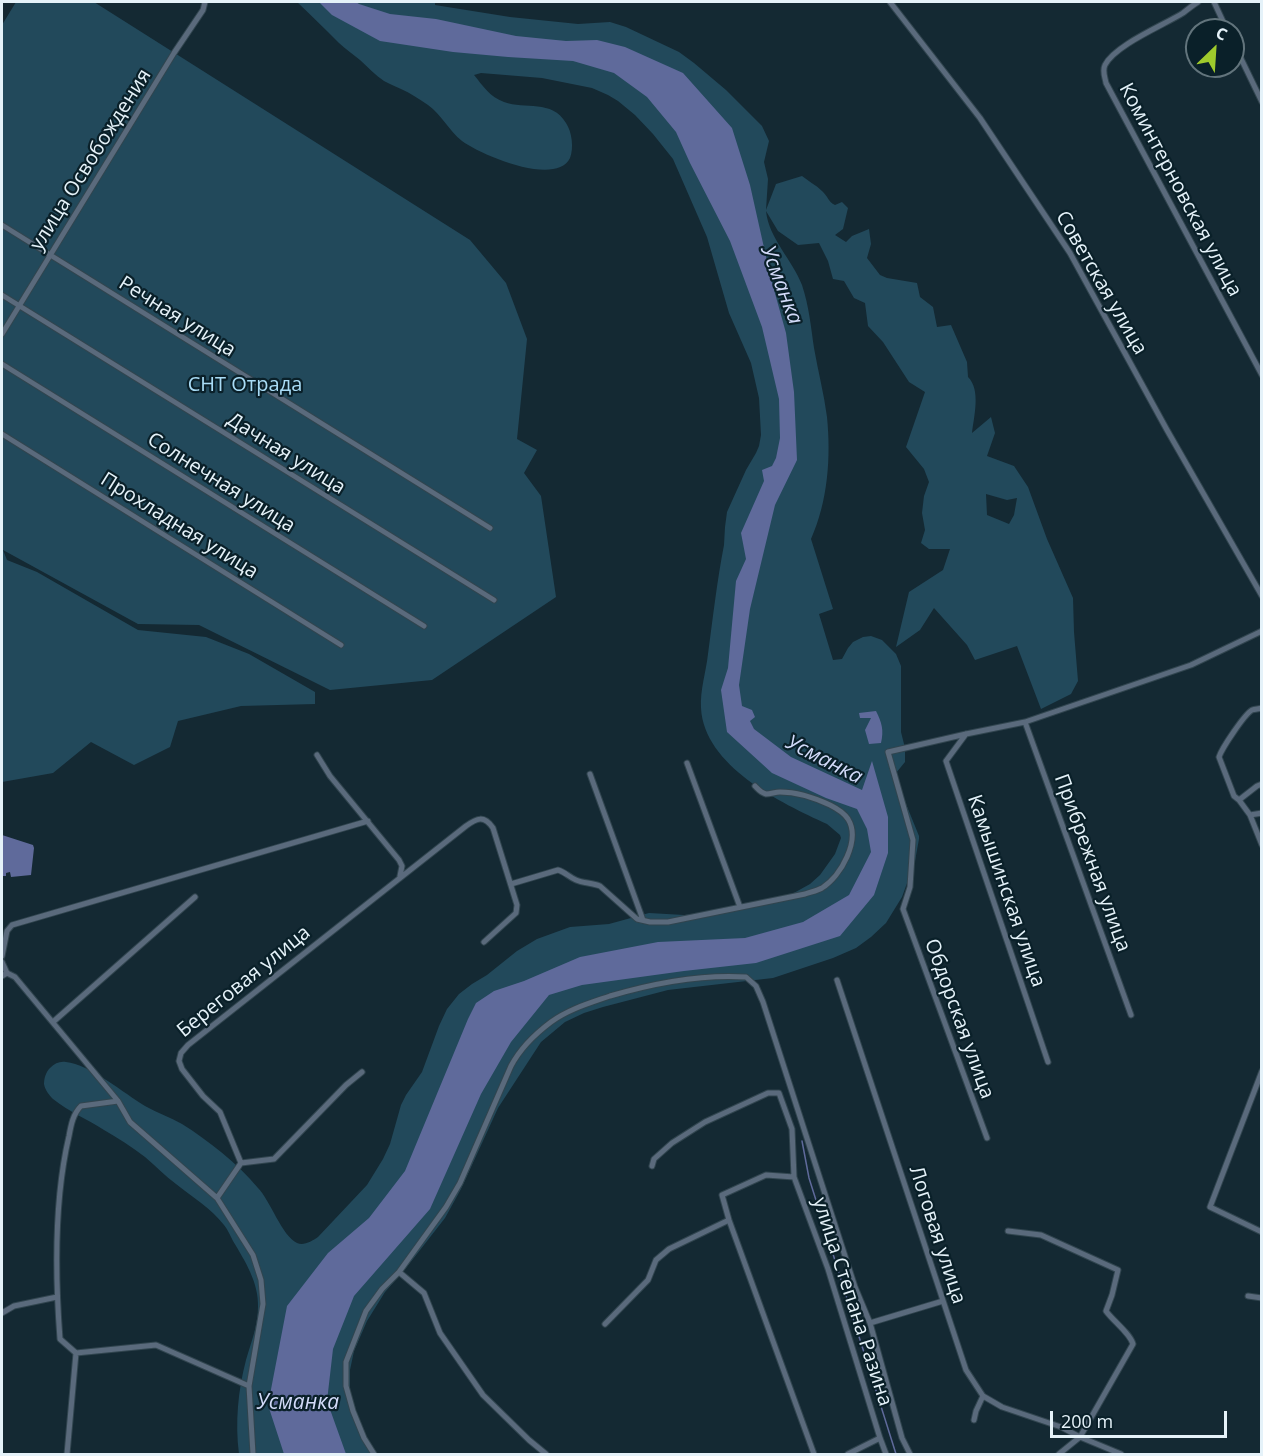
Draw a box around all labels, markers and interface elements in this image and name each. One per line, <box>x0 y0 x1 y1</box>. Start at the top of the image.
north arrow <box>1185 18 1245 78</box>
text: С <box>1212 21 1231 46</box>
street label: улица Освобождения <box>25 65 157 255</box>
street label: Коминтерновская улица <box>1113 79 1247 301</box>
street label: Советская улица <box>1050 207 1152 359</box>
water label: Усманка <box>754 242 808 328</box>
street label: Речная улица <box>114 272 240 362</box>
park label: СНТ Отрада <box>188 373 302 397</box>
street label: Дачная улица <box>222 408 350 500</box>
street label: Солнечная улица <box>143 428 299 538</box>
street label: Прохладная улица <box>96 468 262 584</box>
water label: Усманка <box>782 730 866 790</box>
street label: Прибрежная улица <box>1049 771 1135 955</box>
street label: Камышинская улица <box>962 792 1050 990</box>
street label: Береговая улица <box>173 921 315 1043</box>
street label: Обдорская улица <box>919 936 999 1102</box>
street label: Логовая улица <box>903 1163 971 1307</box>
street label: улица Степана Разина <box>807 1195 897 1409</box>
water label: Усманка <box>257 1390 339 1416</box>
scale bar <box>1053 1399 1230 1437</box>
text: 200 m <box>1061 1409 1113 1433</box>

